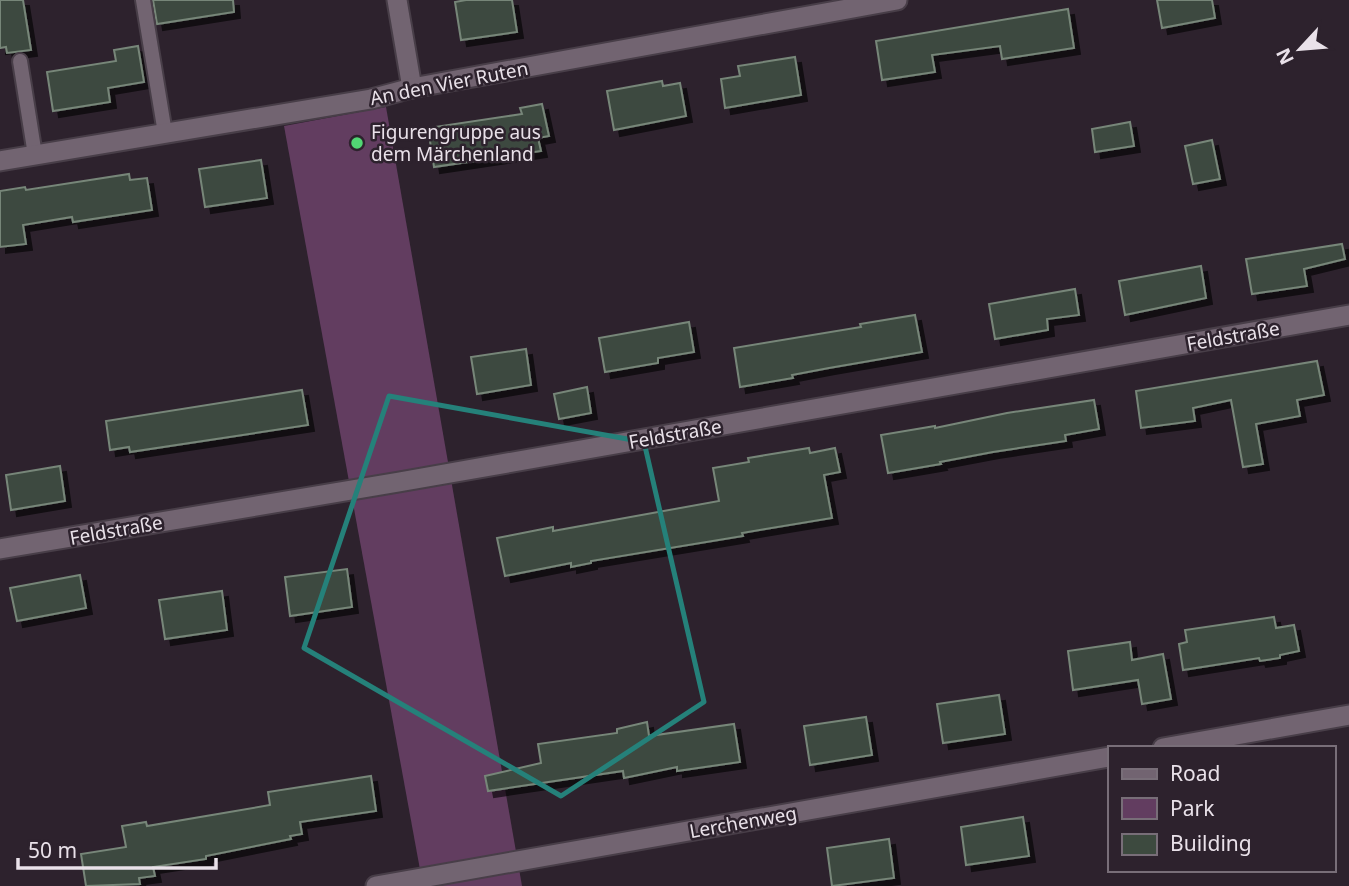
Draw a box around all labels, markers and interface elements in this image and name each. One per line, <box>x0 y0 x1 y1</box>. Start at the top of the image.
north arrow <box>1265 14 1335 84</box>
text: N <box>1270 44 1300 69</box>
street label: An den Vier Ruten <box>368 55 530 111</box>
place label: Figurengruppe aus dem Märchenland <box>371 119 541 167</box>
marker: Figurengruppe aus dem Märchenland <box>349 135 365 151</box>
street label: Feldstraße <box>1184 315 1282 357</box>
street label: Feldstraße <box>626 413 724 455</box>
street label: Feldstraße <box>67 509 165 551</box>
legend <box>1108 746 1335 872</box>
text: Road <box>1170 759 1220 787</box>
text: Park <box>1170 794 1215 822</box>
street label: Lerchenweg <box>687 800 799 844</box>
scale bar <box>18 826 215 870</box>
text: Building <box>1170 829 1252 857</box>
text: 50 m <box>28 836 77 864</box>

